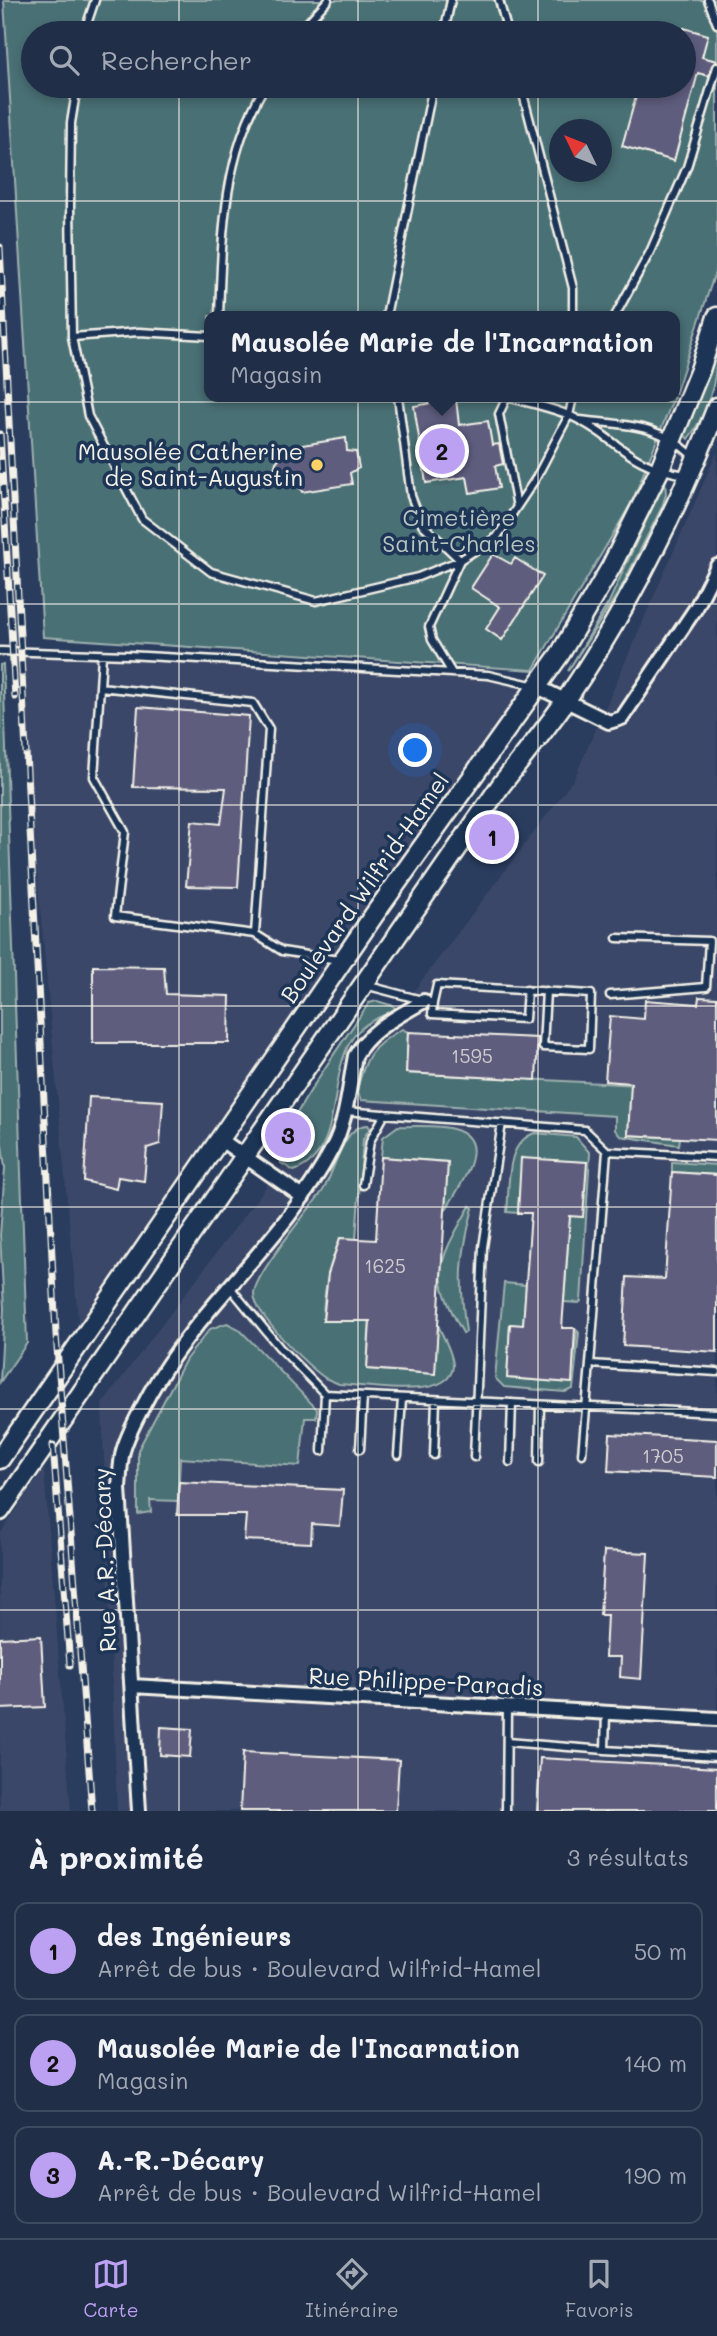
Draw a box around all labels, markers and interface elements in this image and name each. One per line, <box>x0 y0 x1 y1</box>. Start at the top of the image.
search box <box>21 21 696 98</box>
icon: search <box>45 41 83 79</box>
text: Rechercher <box>101 43 252 77</box>
north arrow <box>549 119 612 182</box>
popup <box>204 311 680 402</box>
text: Mausolée Marie de l'Incarnation <box>231 325 653 359</box>
text: Magasin <box>231 359 322 389</box>
pin: 2 <box>419 425 465 477</box>
place label: Mausolée Catherine de Saint-Augustin <box>78 436 303 492</box>
marker: Mausolée Catherine de Saint-Augustin <box>309 457 325 473</box>
park label: Cimetière Saint-Charles <box>382 502 536 558</box>
your location <box>398 733 432 767</box>
street label: Boulevard Wilfrid-Hamel <box>273 766 455 1008</box>
pin: 1 <box>469 811 515 863</box>
house number: 1595 <box>451 1043 493 1068</box>
pin: 3 <box>265 1109 311 1161</box>
house number: 1625 <box>364 1253 406 1278</box>
house number: 1705 <box>642 1443 684 1468</box>
street label: Rue A.R.-Décary <box>86 1467 122 1653</box>
street label: Rue Philippe-Paradis <box>308 1660 544 1702</box>
text: À proximité <box>28 1837 204 1877</box>
text: 3 résultats <box>567 1842 689 1872</box>
text: des Ingénieurs <box>97 1919 291 1953</box>
text: 1 <box>48 1936 58 1966</box>
text: 50 m <box>634 1936 687 1966</box>
text: Arrêt de bus · Boulevard Wilfrid-Hamel <box>97 1953 541 1983</box>
text: Mausolée Marie de l'Incarnation <box>97 2031 520 2065</box>
text: 2 <box>47 2048 59 2078</box>
text: 140 m <box>623 2048 687 2078</box>
text: Magasin <box>97 2065 188 2095</box>
text: A.-R.-Décary <box>97 2143 264 2177</box>
text: 3 <box>46 2160 60 2190</box>
text: 190 m <box>623 2160 687 2190</box>
text: Arrêt de bus · Boulevard Wilfrid-Hamel <box>97 2177 541 2207</box>
tab: Carte <box>83 2255 138 2322</box>
tab: Itinéraire <box>305 2255 398 2322</box>
tab: Favoris <box>565 2255 634 2322</box>

